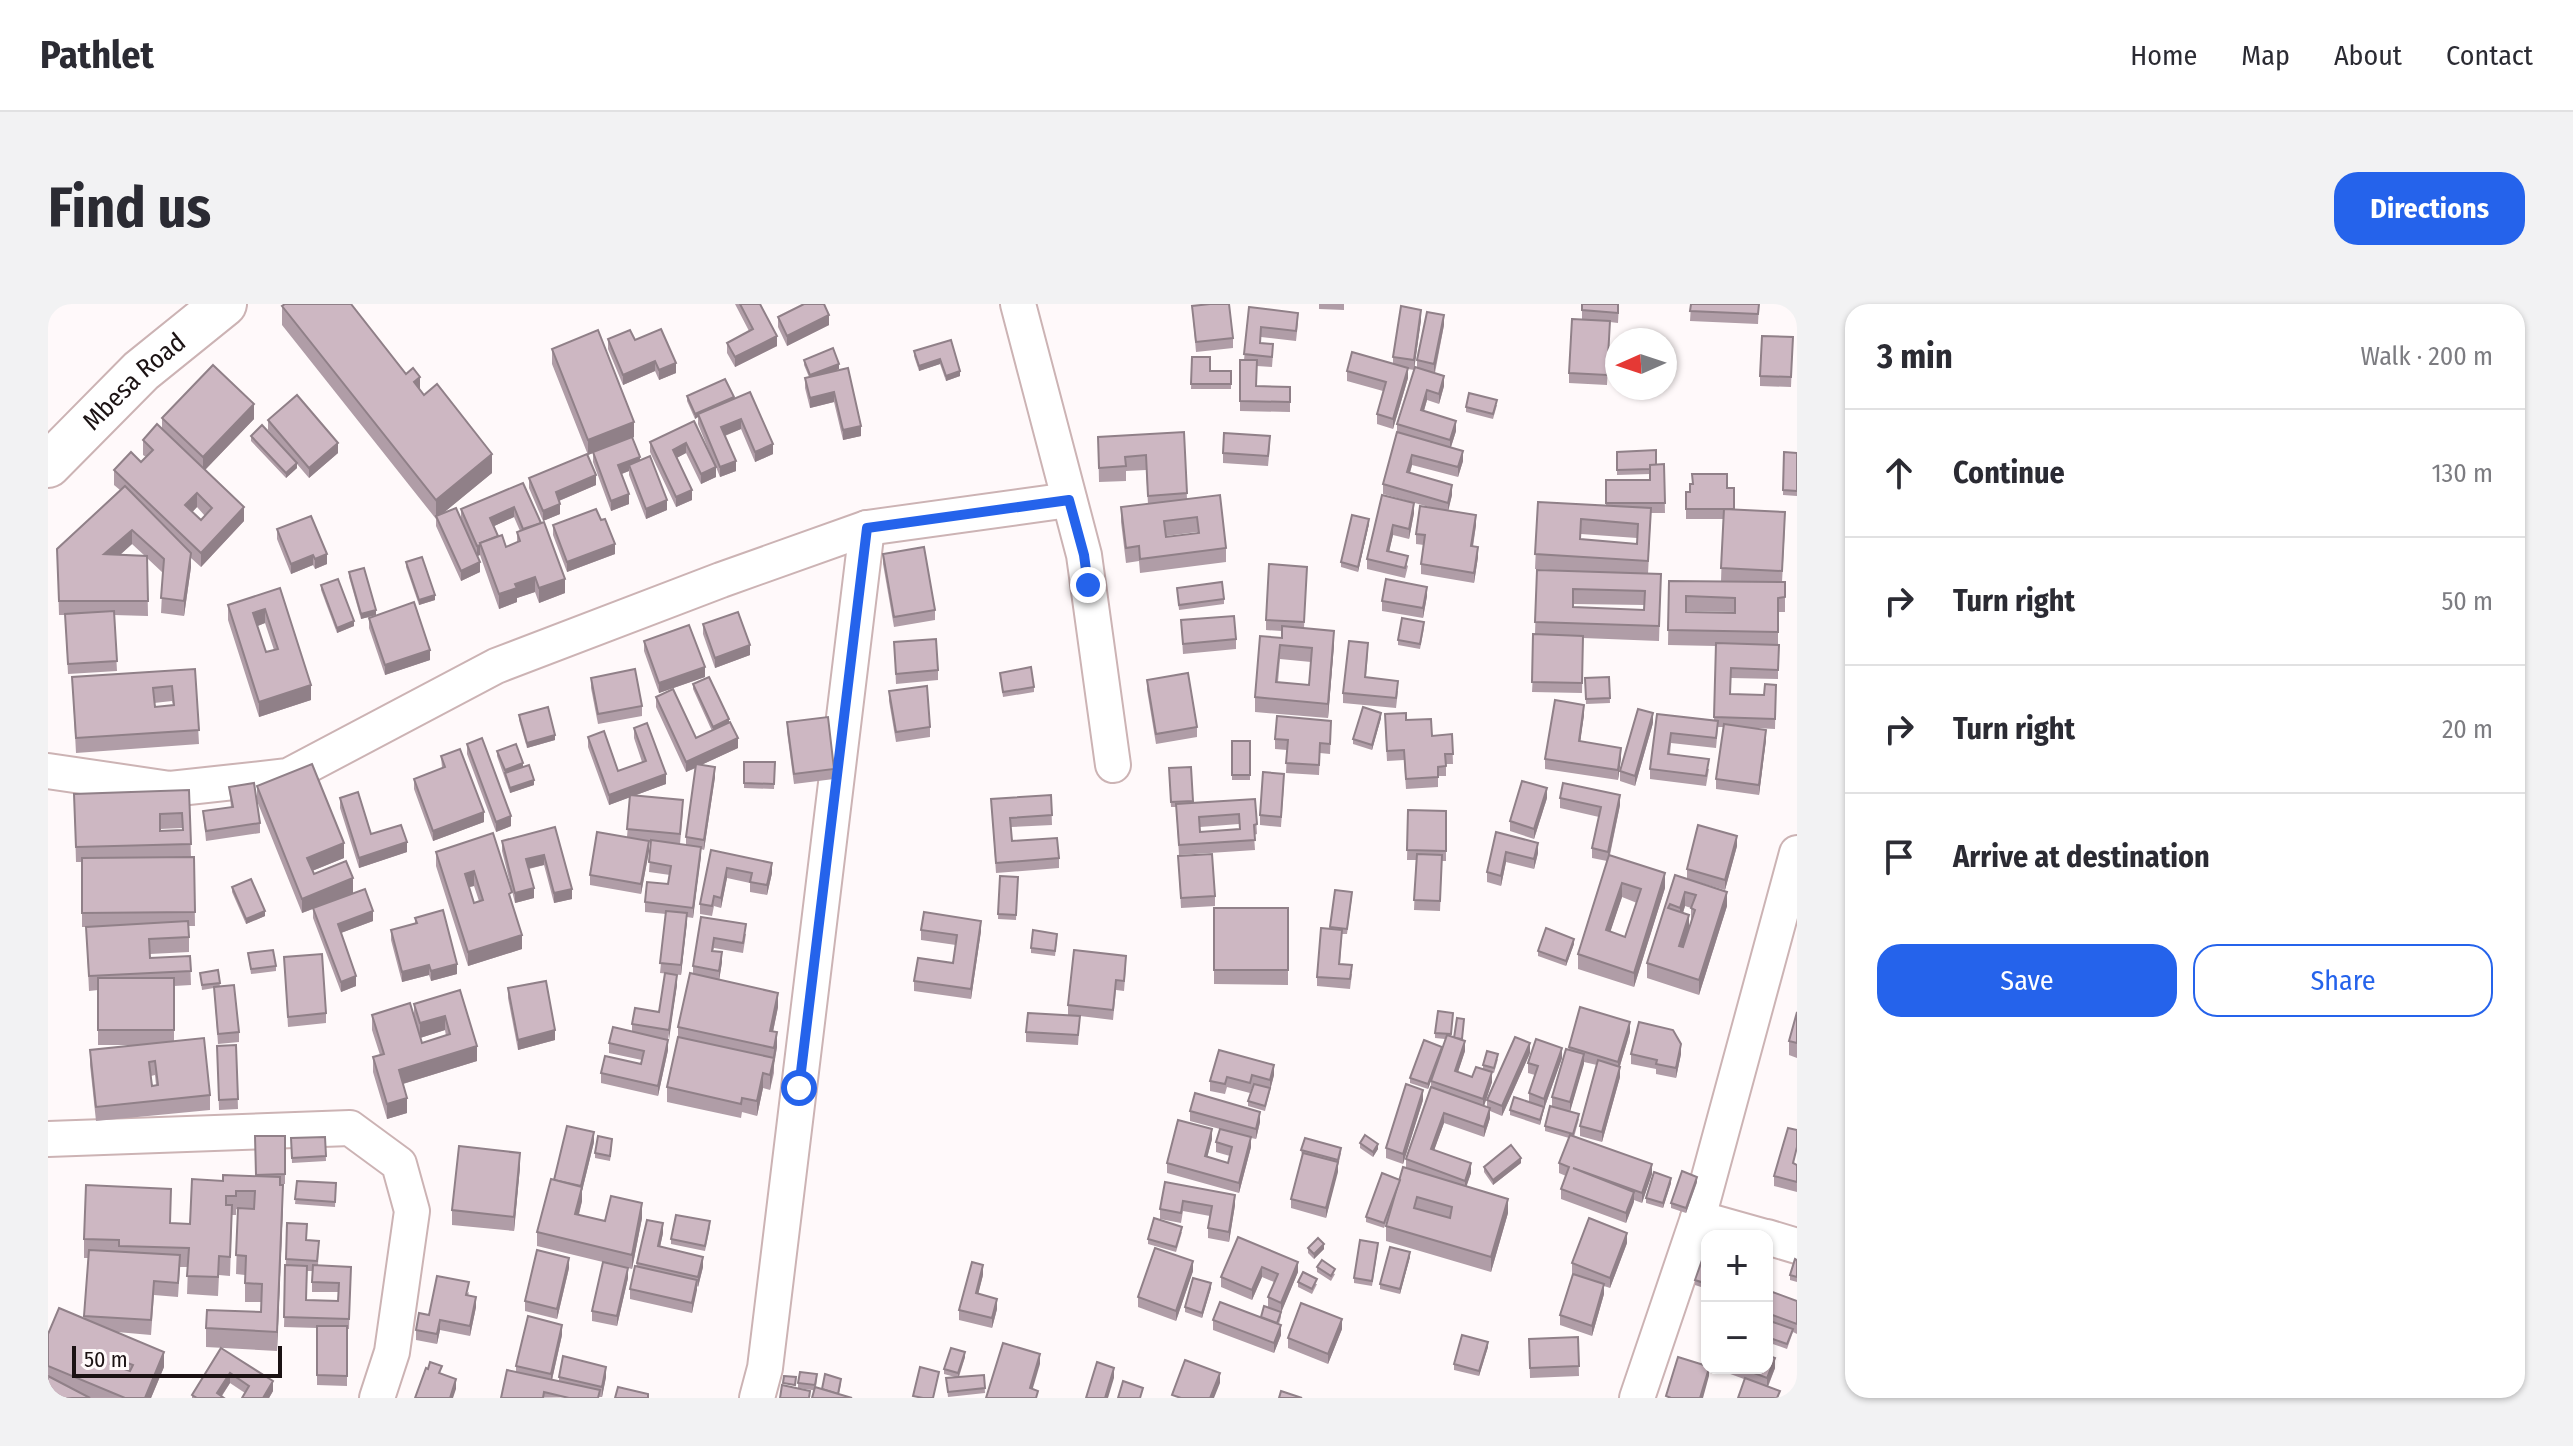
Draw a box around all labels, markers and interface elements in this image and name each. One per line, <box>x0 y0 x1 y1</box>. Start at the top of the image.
text: Pathlet <box>40 32 154 78</box>
text: Home <box>2130 39 2197 72</box>
text: Map <box>2241 39 2290 72</box>
text: About <box>2334 39 2402 72</box>
text: Contact <box>2446 39 2533 72</box>
button: Directions <box>2334 172 2525 245</box>
text: Find us <box>48 175 211 242</box>
street label: Mbesa Road <box>76 327 192 437</box>
north arrow <box>1605 328 1677 400</box>
text: 3 min <box>1877 336 1953 377</box>
text: Walk · 200 m <box>2360 341 2493 372</box>
icon: ahead <box>1877 451 1921 495</box>
text: Continue <box>1953 455 2065 491</box>
text: 130 m <box>2431 458 2493 489</box>
route end <box>1070 567 1106 603</box>
icon: right <box>1877 579 1921 623</box>
text: Turn right <box>1953 583 2075 619</box>
text: 50 m <box>2441 586 2493 617</box>
icon: right <box>1877 707 1921 751</box>
text: Turn right <box>1953 711 2075 747</box>
text: 20 m <box>2442 714 2493 745</box>
icon: arrive <box>1877 835 1921 879</box>
text: Arrive at destination <box>1953 839 2210 875</box>
button: Save <box>1877 944 2177 1017</box>
button: Share <box>2193 944 2493 1017</box>
route start <box>781 1070 817 1106</box>
map controls <box>1701 1230 1773 1374</box>
button: + <box>1701 1230 1773 1302</box>
button: − <box>1701 1302 1773 1374</box>
scale bar <box>72 1342 282 1378</box>
text: 50 m <box>84 1346 128 1373</box>

